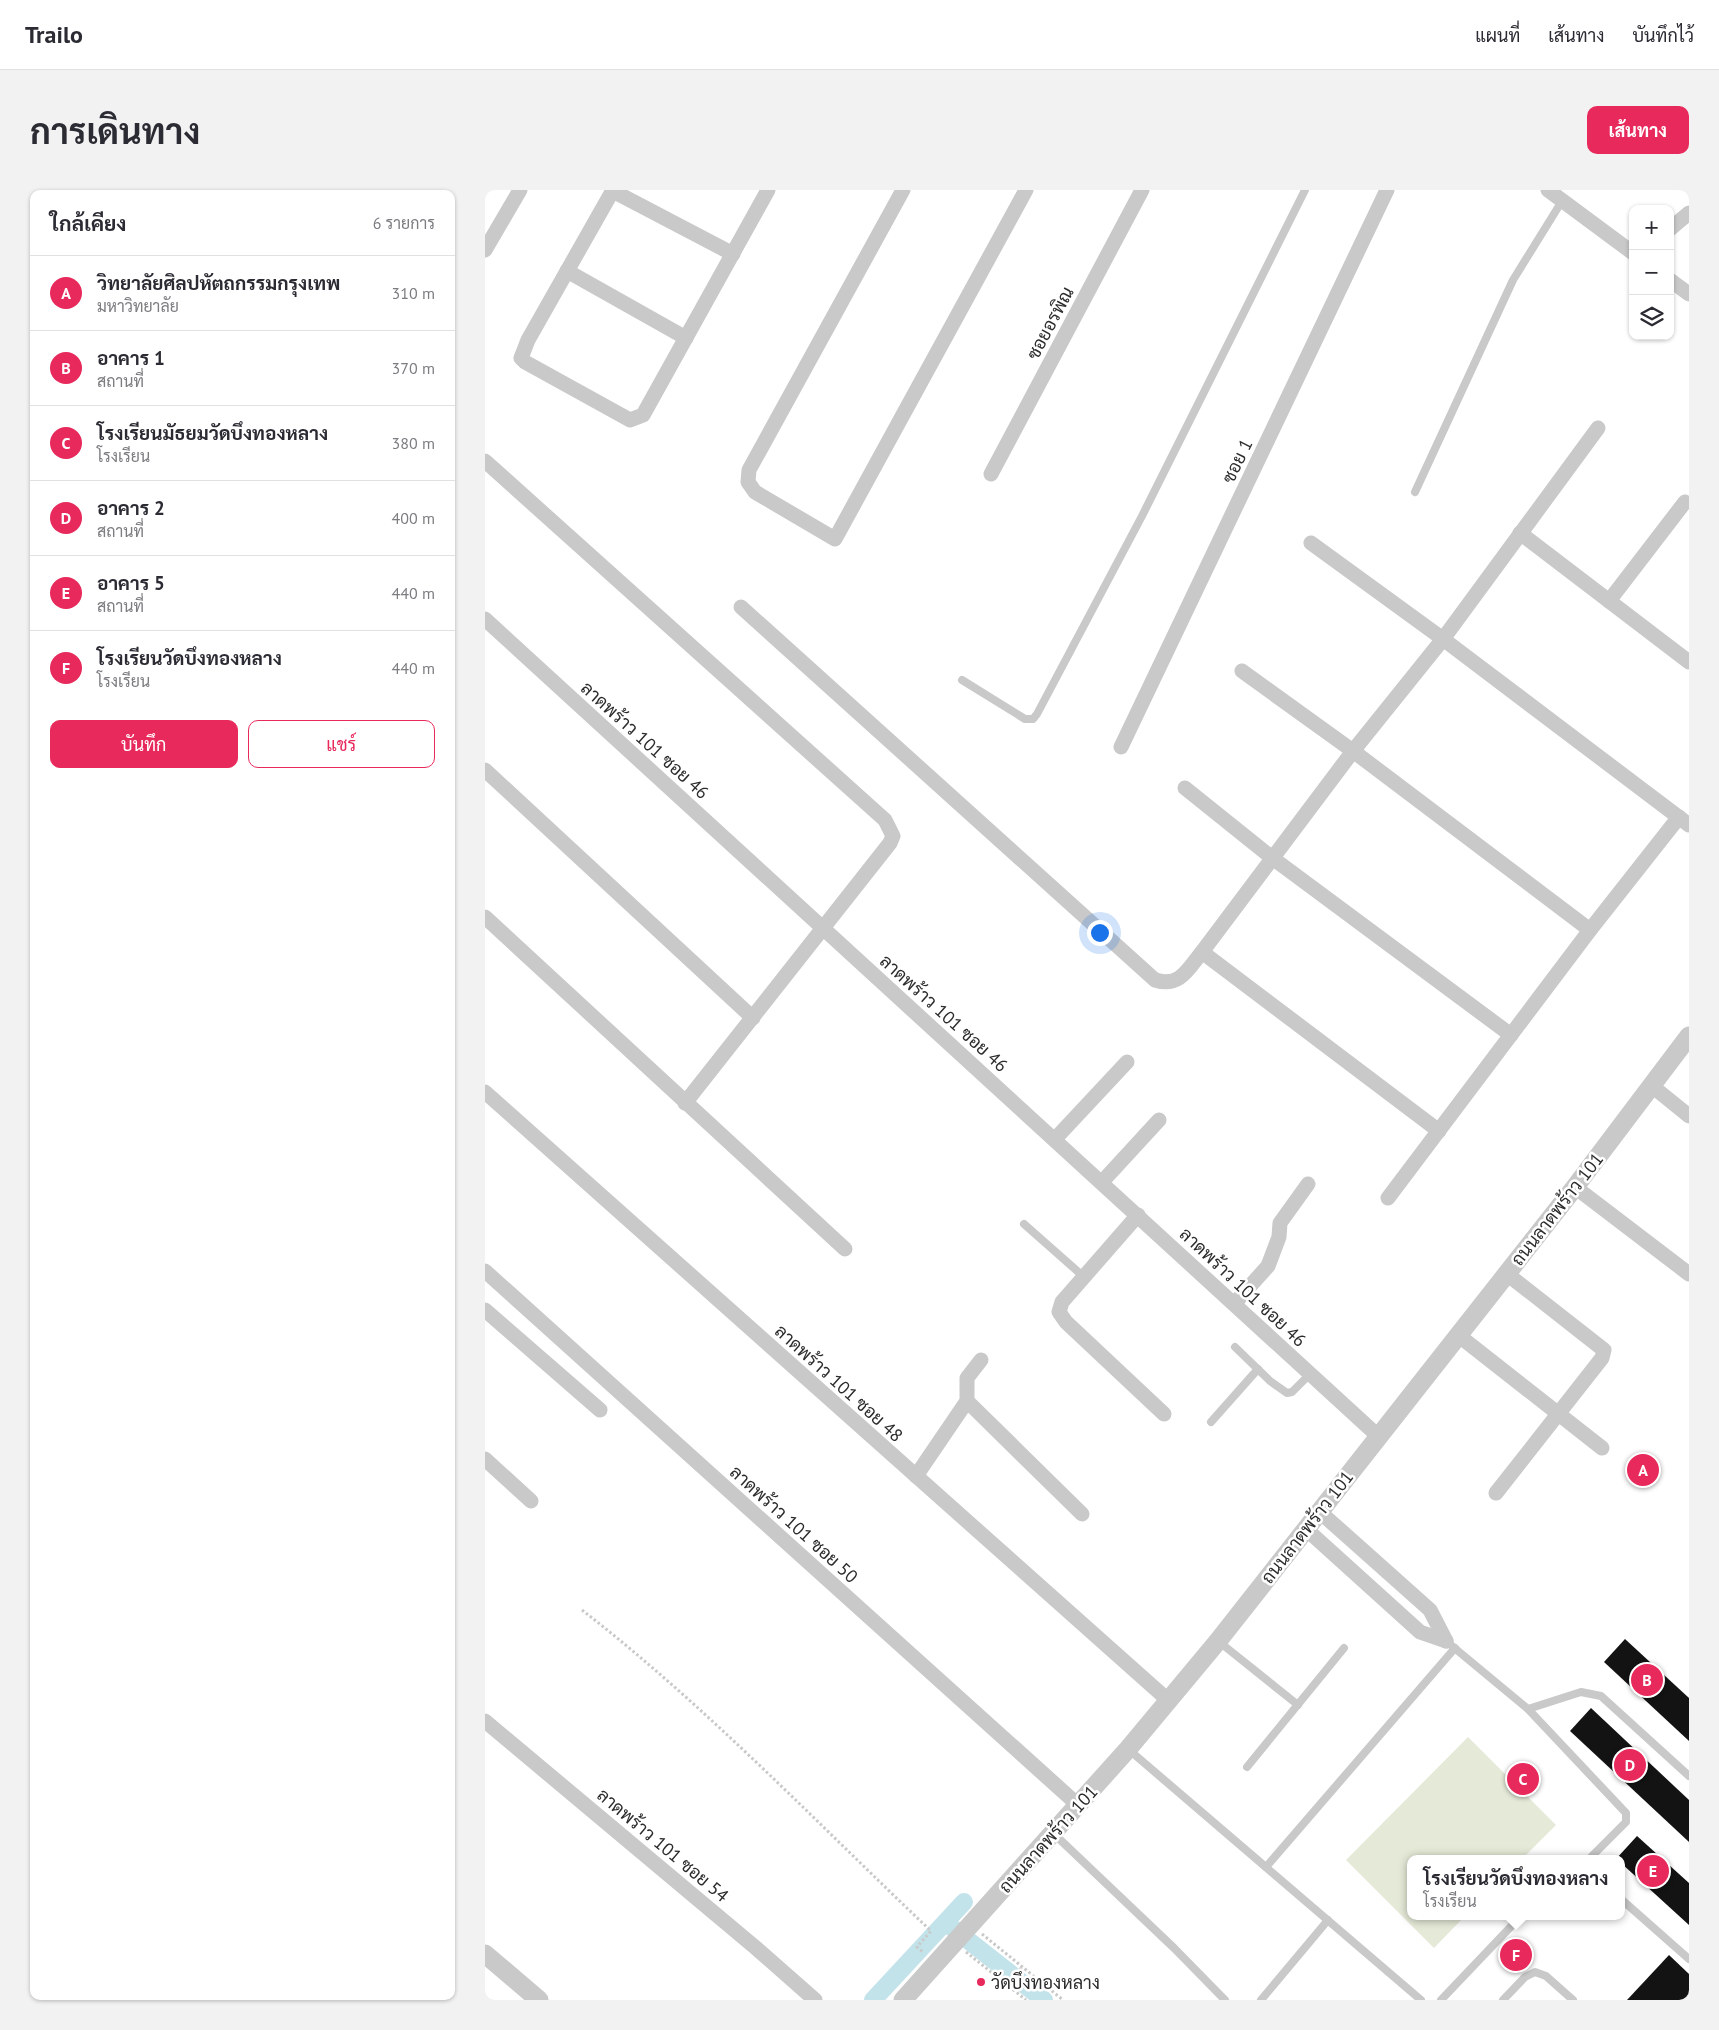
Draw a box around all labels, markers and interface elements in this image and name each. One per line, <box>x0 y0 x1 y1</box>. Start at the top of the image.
text: Trailo <box>25 19 83 50</box>
text: แผนที่ <box>1475 24 1520 47</box>
text: เส้นทาง <box>1548 24 1604 47</box>
text: บันทึกไว้ <box>1632 24 1694 47</box>
button: เส้นทาง <box>1587 106 1689 154</box>
text: การเดินทาง <box>30 108 200 154</box>
map controls <box>1629 205 1674 340</box>
button: + <box>1629 205 1674 250</box>
text: ใกล้เคียง <box>50 210 126 237</box>
text: 6 รายการ <box>373 213 435 233</box>
button: − <box>1629 250 1674 295</box>
text: วิทยาลัยศิลปหัตถกรรมกรุงเทพ <box>97 271 340 295</box>
text: A <box>61 283 71 303</box>
text: 310 m <box>392 283 435 303</box>
street label: ซอยอรพิณ <box>1021 283 1079 363</box>
button: layers <box>1629 295 1674 340</box>
text: มหาวิทยาลัย <box>97 296 179 316</box>
text: อาคาร 1 <box>97 346 165 370</box>
text: B <box>61 358 71 378</box>
text: 370 m <box>392 358 435 378</box>
text: สถานที่ <box>97 371 144 391</box>
text: โรงเรียนมัธยมวัดบึงทองหลาง <box>97 421 328 445</box>
text: C <box>62 433 70 453</box>
text: 380 m <box>392 433 435 453</box>
street label: ซอย 1 <box>1216 435 1258 487</box>
text: โรงเรียน <box>97 446 150 466</box>
text: อาคาร 2 <box>97 496 165 520</box>
text: D <box>61 508 71 528</box>
text: 400 m <box>392 508 435 528</box>
text: สถานที่ <box>97 521 144 541</box>
text: อาคาร 5 <box>97 571 165 595</box>
text: E <box>62 583 70 603</box>
text: 440 m <box>392 583 435 603</box>
text: สถานที่ <box>97 596 144 616</box>
text: โรงเรียนวัดบึงทองหลาง <box>97 646 282 670</box>
text: F <box>62 658 70 678</box>
text: 440 m <box>392 658 435 678</box>
text: โรงเรียน <box>97 671 150 691</box>
street label: ลาดพร้าว 101 ซอย 46 <box>576 676 714 804</box>
button: บันทึก <box>50 720 238 768</box>
button: แชร์ <box>248 720 435 768</box>
your location <box>1087 920 1113 946</box>
street label: ลาดพร้าว 101 ซอย 46 <box>875 949 1013 1077</box>
street label: ถนนลาดพร้าว 101 <box>1506 1148 1608 1270</box>
street label: ลาดพร้าว 101 ซอย 46 <box>1175 1222 1311 1352</box>
street label: ลาดพร้าว 101 ซอย 48 <box>770 1319 908 1447</box>
pin: A <box>1627 1451 1659 1489</box>
street label: ลาดพร้าว 101 ซอย 50 <box>725 1460 863 1588</box>
street label: ถนนลาดพร้าว 101 <box>1256 1466 1358 1588</box>
pin: B <box>1631 1661 1663 1699</box>
pin: D <box>1614 1746 1646 1784</box>
pin: C <box>1507 1760 1539 1798</box>
street label: ถนนลาดพร้าว 101 <box>994 1780 1102 1898</box>
street label: ลาดพร้าว 101 ซอย 54 <box>592 1783 734 1907</box>
pin: E <box>1637 1852 1669 1890</box>
popup <box>1407 1855 1625 1920</box>
text: โรงเรียนวัดบึงทองหลาง <box>1424 1866 1608 1890</box>
text: โรงเรียน <box>1424 1891 1477 1911</box>
pin: F <box>1500 1936 1532 1974</box>
place label: วัดบึงทองหลาง <box>991 1971 1100 1994</box>
marker: วัดบึงทองหลาง <box>975 1976 987 1988</box>

